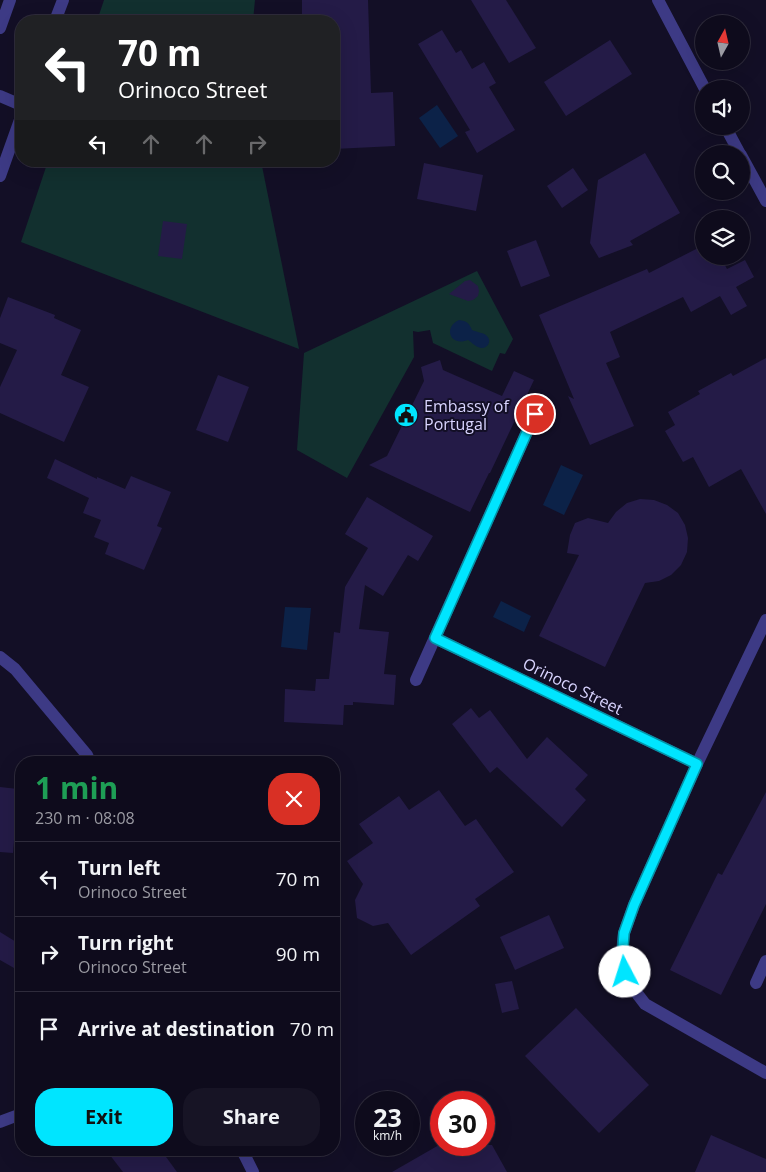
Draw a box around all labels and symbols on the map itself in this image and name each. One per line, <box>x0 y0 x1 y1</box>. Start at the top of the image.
north arrow <box>695 15 750 70</box>
pin <box>514 393 556 435</box>
place label: Embassy of Portugal <box>424 395 510 435</box>
public building icon: Embassy of Portugal <box>393 402 419 428</box>
street label: Orinoco Street <box>519 652 627 720</box>
position arrow <box>598 945 650 997</box>
speed limit sign: 30 <box>430 1091 495 1156</box>

